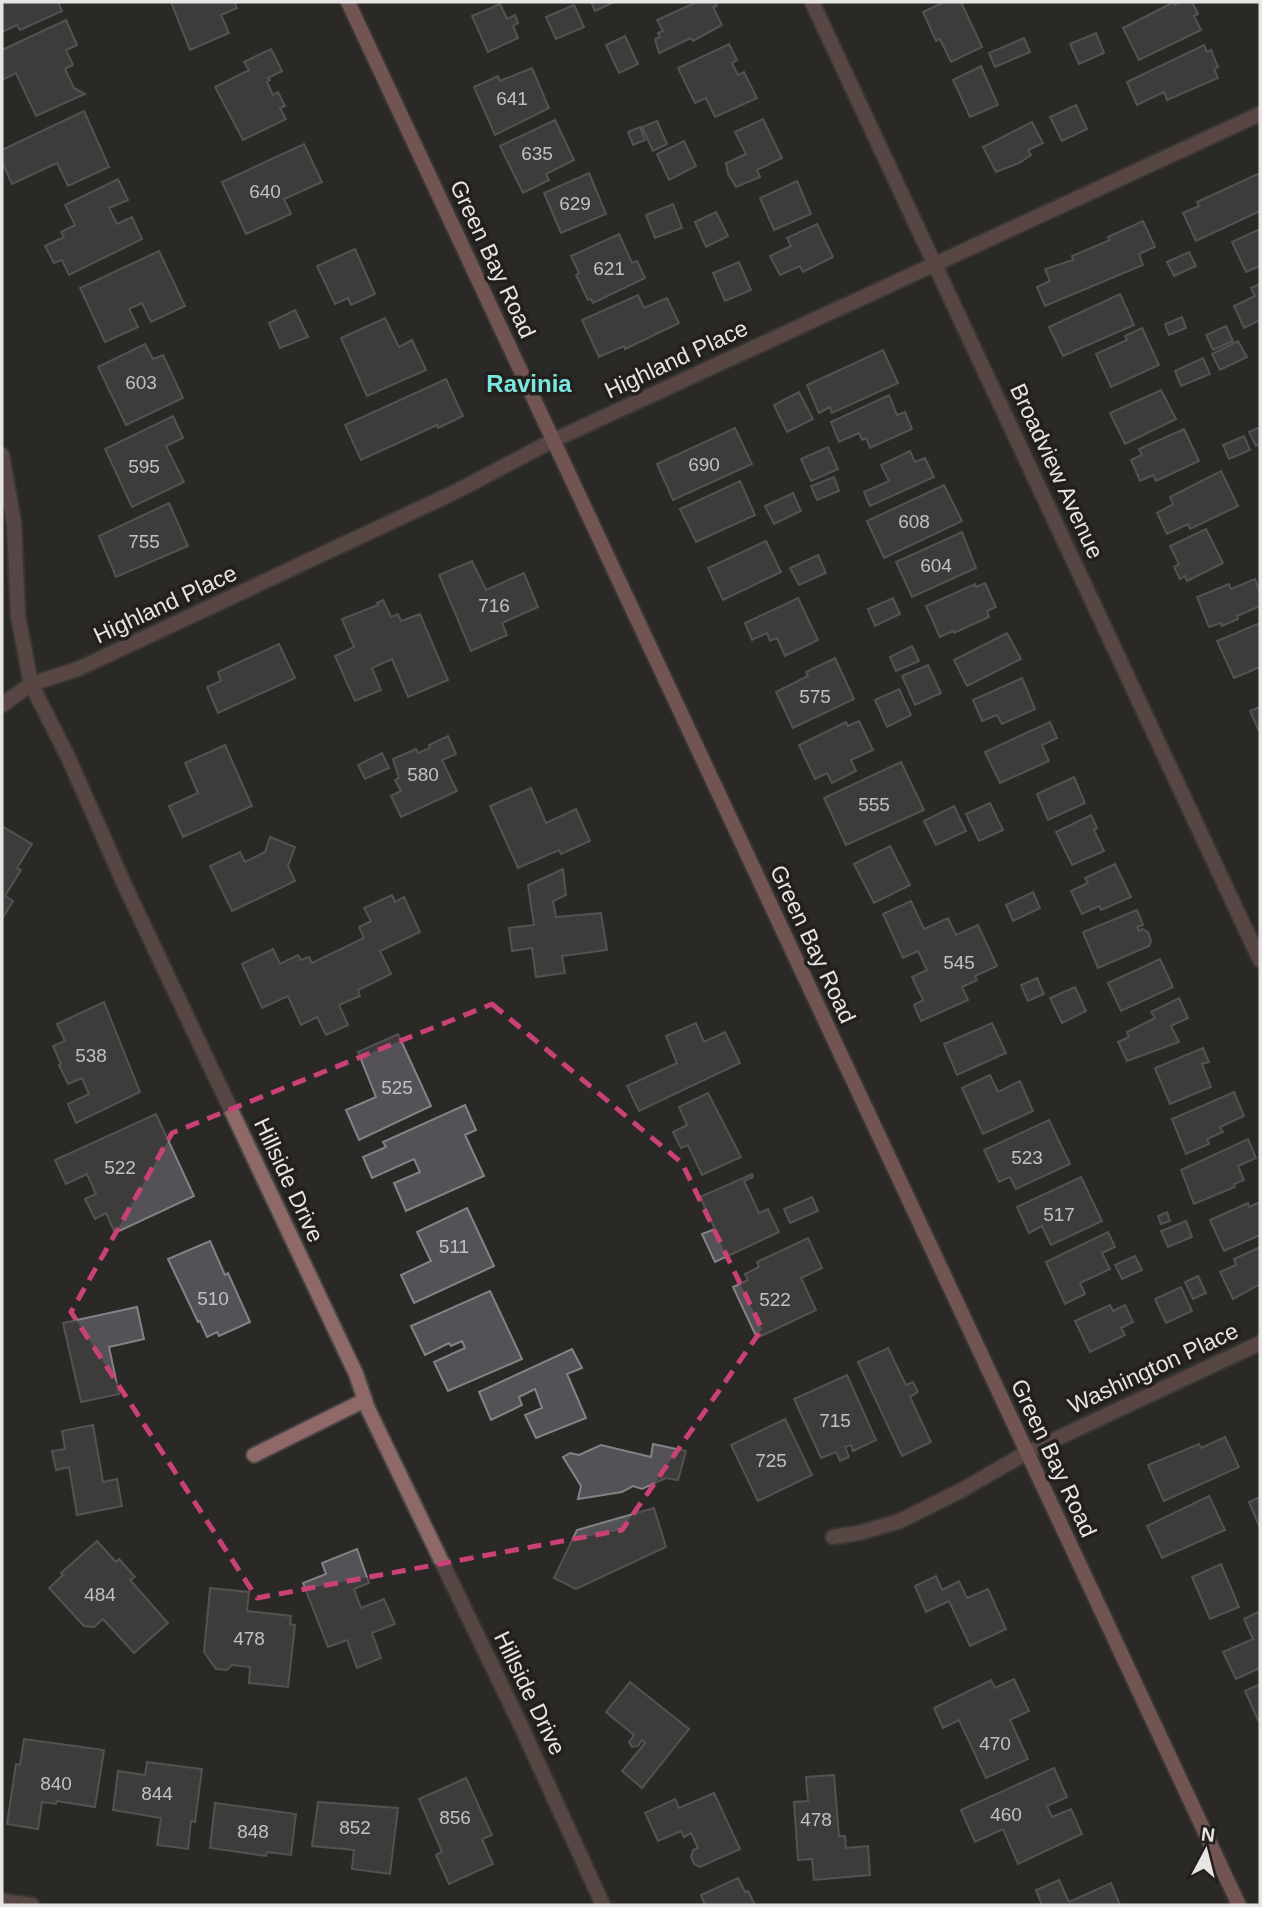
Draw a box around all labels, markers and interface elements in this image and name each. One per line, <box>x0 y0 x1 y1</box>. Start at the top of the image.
house number: 641 <box>496 88 528 109</box>
house number: 635 <box>521 143 553 164</box>
street label: Green Bay Road <box>445 176 541 342</box>
house number: 640 <box>249 181 281 202</box>
house number: 629 <box>559 193 591 214</box>
house number: 621 <box>593 258 625 279</box>
street label: Highland Place <box>600 315 752 403</box>
district label: Ravinia <box>486 370 572 397</box>
house number: 603 <box>125 372 157 393</box>
street label: Broadview Avenue <box>1005 379 1109 563</box>
house number: 690 <box>688 454 720 475</box>
house number: 595 <box>128 456 160 477</box>
house number: 608 <box>898 511 930 532</box>
house number: 755 <box>128 531 160 552</box>
house number: 604 <box>920 555 952 576</box>
street label: Highland Place <box>89 560 241 648</box>
house number: 716 <box>478 595 510 616</box>
house number: 575 <box>799 686 831 707</box>
house number: 580 <box>407 764 439 785</box>
house number: 555 <box>858 794 890 815</box>
street label: Green Bay Road <box>765 861 861 1027</box>
house number: 545 <box>943 952 975 973</box>
house number: 538 <box>75 1045 107 1066</box>
house number: 525 <box>381 1077 413 1098</box>
street label: Hillside Drive <box>249 1114 329 1246</box>
house number: 523 <box>1011 1147 1043 1168</box>
house number: 522 <box>104 1157 136 1178</box>
house number: 517 <box>1043 1204 1075 1225</box>
house number: 511 <box>439 1236 469 1257</box>
house number: 510 <box>197 1288 229 1309</box>
house number: 522 <box>759 1289 791 1310</box>
street label: Washington Place <box>1064 1317 1242 1419</box>
street label: Green Bay Road <box>1006 1375 1102 1541</box>
house number: 715 <box>819 1410 851 1431</box>
house number: 725 <box>755 1450 787 1471</box>
house number: 484 <box>84 1584 116 1605</box>
street label: Hillside Drive <box>489 1627 571 1759</box>
house number: 478 <box>233 1628 265 1649</box>
house number: 470 <box>979 1733 1011 1754</box>
house number: 840 <box>40 1773 72 1794</box>
house number: 844 <box>141 1783 173 1804</box>
house number: 460 <box>990 1804 1022 1825</box>
house number: 856 <box>439 1807 471 1828</box>
house number: 478 <box>800 1809 832 1830</box>
north arrow <box>1171 1816 1241 1886</box>
house number: 852 <box>339 1817 371 1838</box>
house number: 848 <box>237 1821 269 1842</box>
text: N <box>1200 1823 1216 1846</box>

